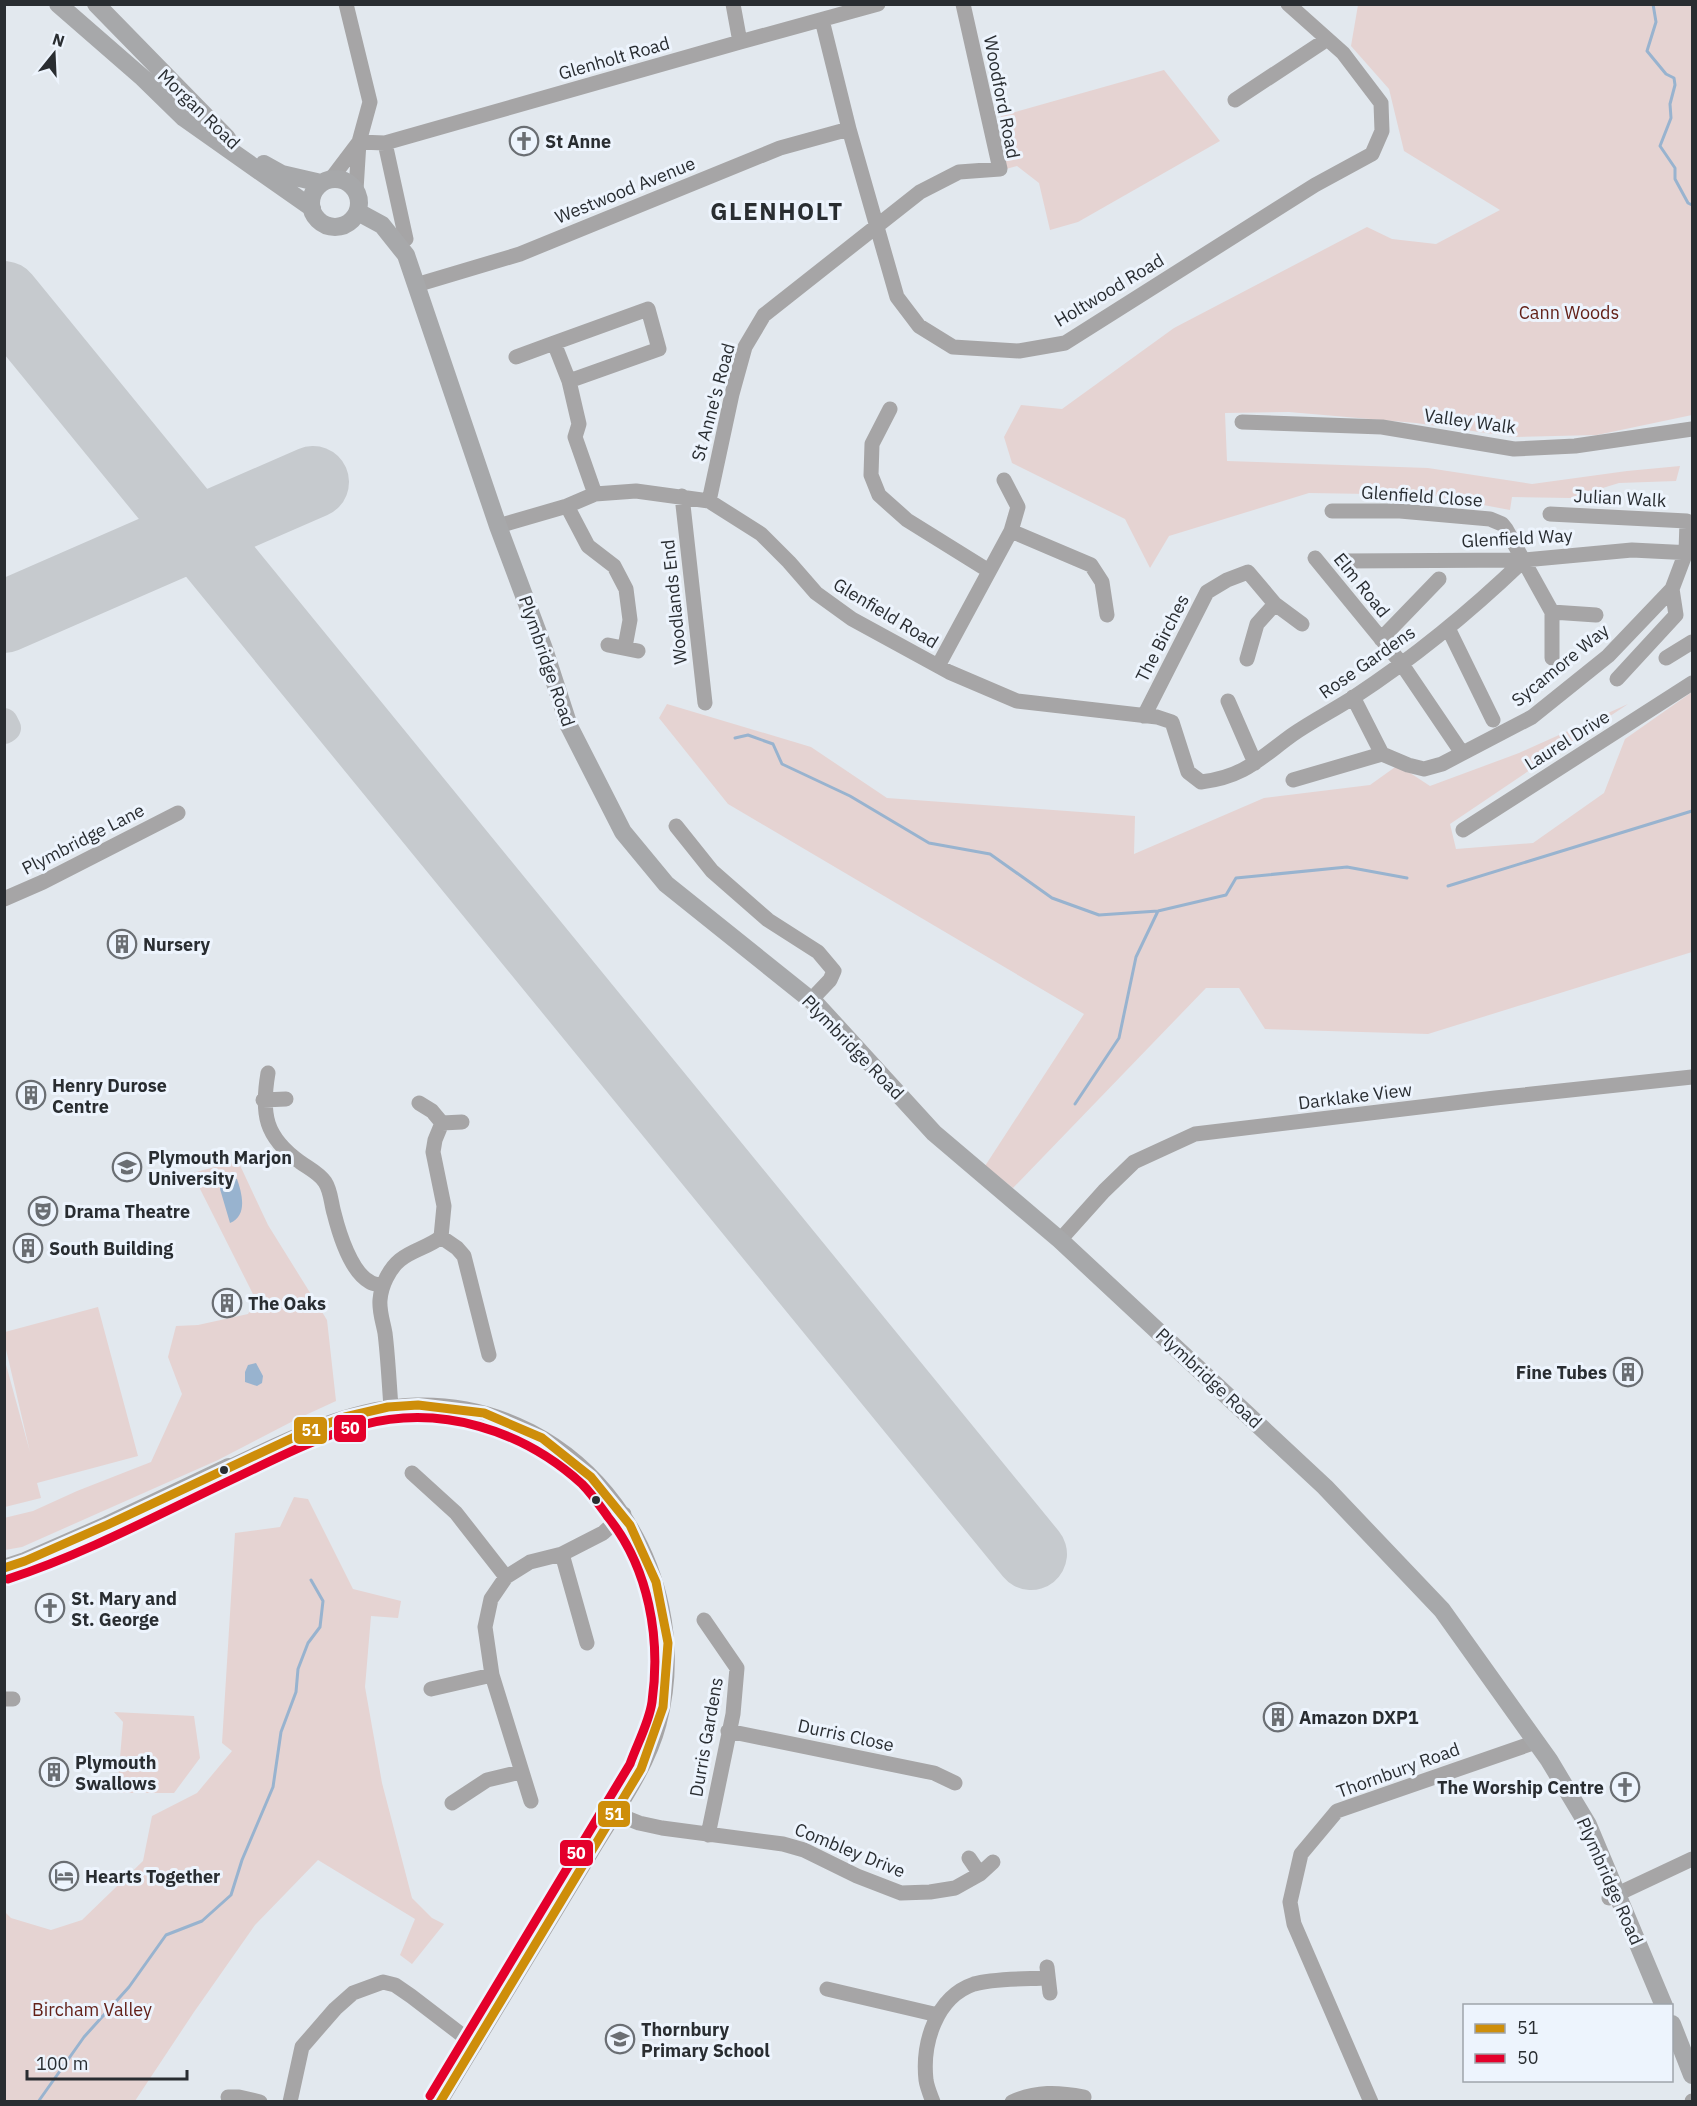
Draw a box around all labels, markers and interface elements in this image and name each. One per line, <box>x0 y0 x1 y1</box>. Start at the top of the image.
north arrow <box>24 24 84 84</box>
text: N <box>50 28 67 51</box>
street label: Glenholt Road <box>556 31 672 85</box>
street label: Woodford Road <box>979 34 1025 160</box>
street label: Morgan Road <box>153 64 245 154</box>
church icon: St Anne <box>508 125 540 157</box>
place label: St Anne <box>545 130 611 153</box>
street label: Westwood Avenue <box>551 151 699 229</box>
district label: GLENHOLT <box>710 195 844 227</box>
street label: Holtwood Road <box>1050 248 1168 332</box>
park label: Cann Woods <box>1519 301 1619 324</box>
street label: St Anne's Road <box>686 340 740 464</box>
street label: Valley Walk <box>1423 403 1518 439</box>
street label: Glenfield Close <box>1360 480 1484 512</box>
street label: Julian Walk <box>1573 484 1667 512</box>
street label: Glenfield Way <box>1461 524 1573 552</box>
street label: Woodlands End <box>656 538 692 666</box>
street label: Elm Road <box>1329 548 1395 622</box>
street label: Glenfield Road <box>829 573 943 653</box>
street label: The Birches <box>1130 590 1194 686</box>
street label: Plymbridge Road <box>514 592 580 730</box>
street label: Sycamore Way <box>1507 619 1613 711</box>
street label: Rose Gardens <box>1314 620 1420 704</box>
street label: Laurel Drive <box>1520 705 1614 775</box>
street label: Plymbridge Lane <box>18 798 148 880</box>
building icon: Nursery <box>106 928 138 960</box>
place label: Nursery <box>143 933 211 956</box>
street label: Plymbridge Road <box>797 990 909 1104</box>
place label: Henry Durose Centre <box>52 1074 167 1118</box>
street label: Darklake View <box>1297 1078 1413 1114</box>
building icon: Henry Durose Centre <box>15 1079 47 1111</box>
place label: Plymouth Marjon University <box>148 1146 292 1190</box>
school or university icon: Plymouth Marjon University <box>111 1151 143 1183</box>
theatre icon: Drama Theatre <box>27 1195 59 1227</box>
place label: Drama Theatre <box>64 1200 190 1223</box>
building icon: South Building <box>12 1232 44 1264</box>
place label: South Building <box>49 1237 173 1260</box>
building icon: The Oaks <box>211 1287 243 1319</box>
place label: The Oaks <box>248 1292 326 1315</box>
street label: Plymbridge Road <box>1151 1323 1267 1433</box>
building icon: Fine Tubes <box>1612 1356 1644 1388</box>
place label: Fine Tubes <box>1516 1361 1607 1384</box>
line badge: 50 <box>333 1414 367 1443</box>
line badge: 51 <box>293 1416 328 1445</box>
text: 50 <box>340 1418 360 1438</box>
text: 51 <box>301 1420 321 1440</box>
unlabelled marker <box>218 1464 230 1476</box>
unlabelled marker <box>590 1494 602 1506</box>
place label: St. Mary and St. George <box>71 1587 177 1631</box>
church icon: St. Mary and St. George <box>34 1592 66 1624</box>
street label: Durris Gardens <box>684 1675 728 1799</box>
building icon: Amazon DXP1 <box>1262 1701 1294 1733</box>
place label: Amazon DXP1 <box>1299 1706 1419 1729</box>
street label: Durris Close <box>796 1714 896 1756</box>
street label: Thornbury Road <box>1333 1737 1463 1803</box>
place label: Plymouth Swallows <box>75 1751 156 1795</box>
building icon: Plymouth Swallows <box>38 1756 70 1788</box>
church icon: The Worship Centre <box>1609 1771 1641 1803</box>
place label: The Worship Centre <box>1437 1776 1604 1799</box>
line badge: 51 <box>597 1800 631 1828</box>
text: 51 <box>604 1804 624 1824</box>
street label: Plymbridge Road <box>1572 1814 1648 1948</box>
street label: Combley Drive <box>791 1817 909 1883</box>
line badge: 50 <box>559 1839 594 1867</box>
text: 50 <box>566 1843 586 1863</box>
hotel icon: Hearts Together <box>48 1860 80 1892</box>
place label: Hearts Together <box>85 1865 220 1888</box>
park label: Bircham Valley <box>32 1998 152 2021</box>
legend <box>1463 2004 1673 2082</box>
text: 51 <box>1517 2016 1539 2039</box>
place label: Thornbury Primary School <box>641 2018 770 2062</box>
school or university icon: Thornbury Primary School <box>604 2023 636 2055</box>
scale bar <box>27 2043 188 2081</box>
text: 50 <box>1517 2046 1539 2069</box>
text: 100 m <box>36 2052 88 2075</box>

